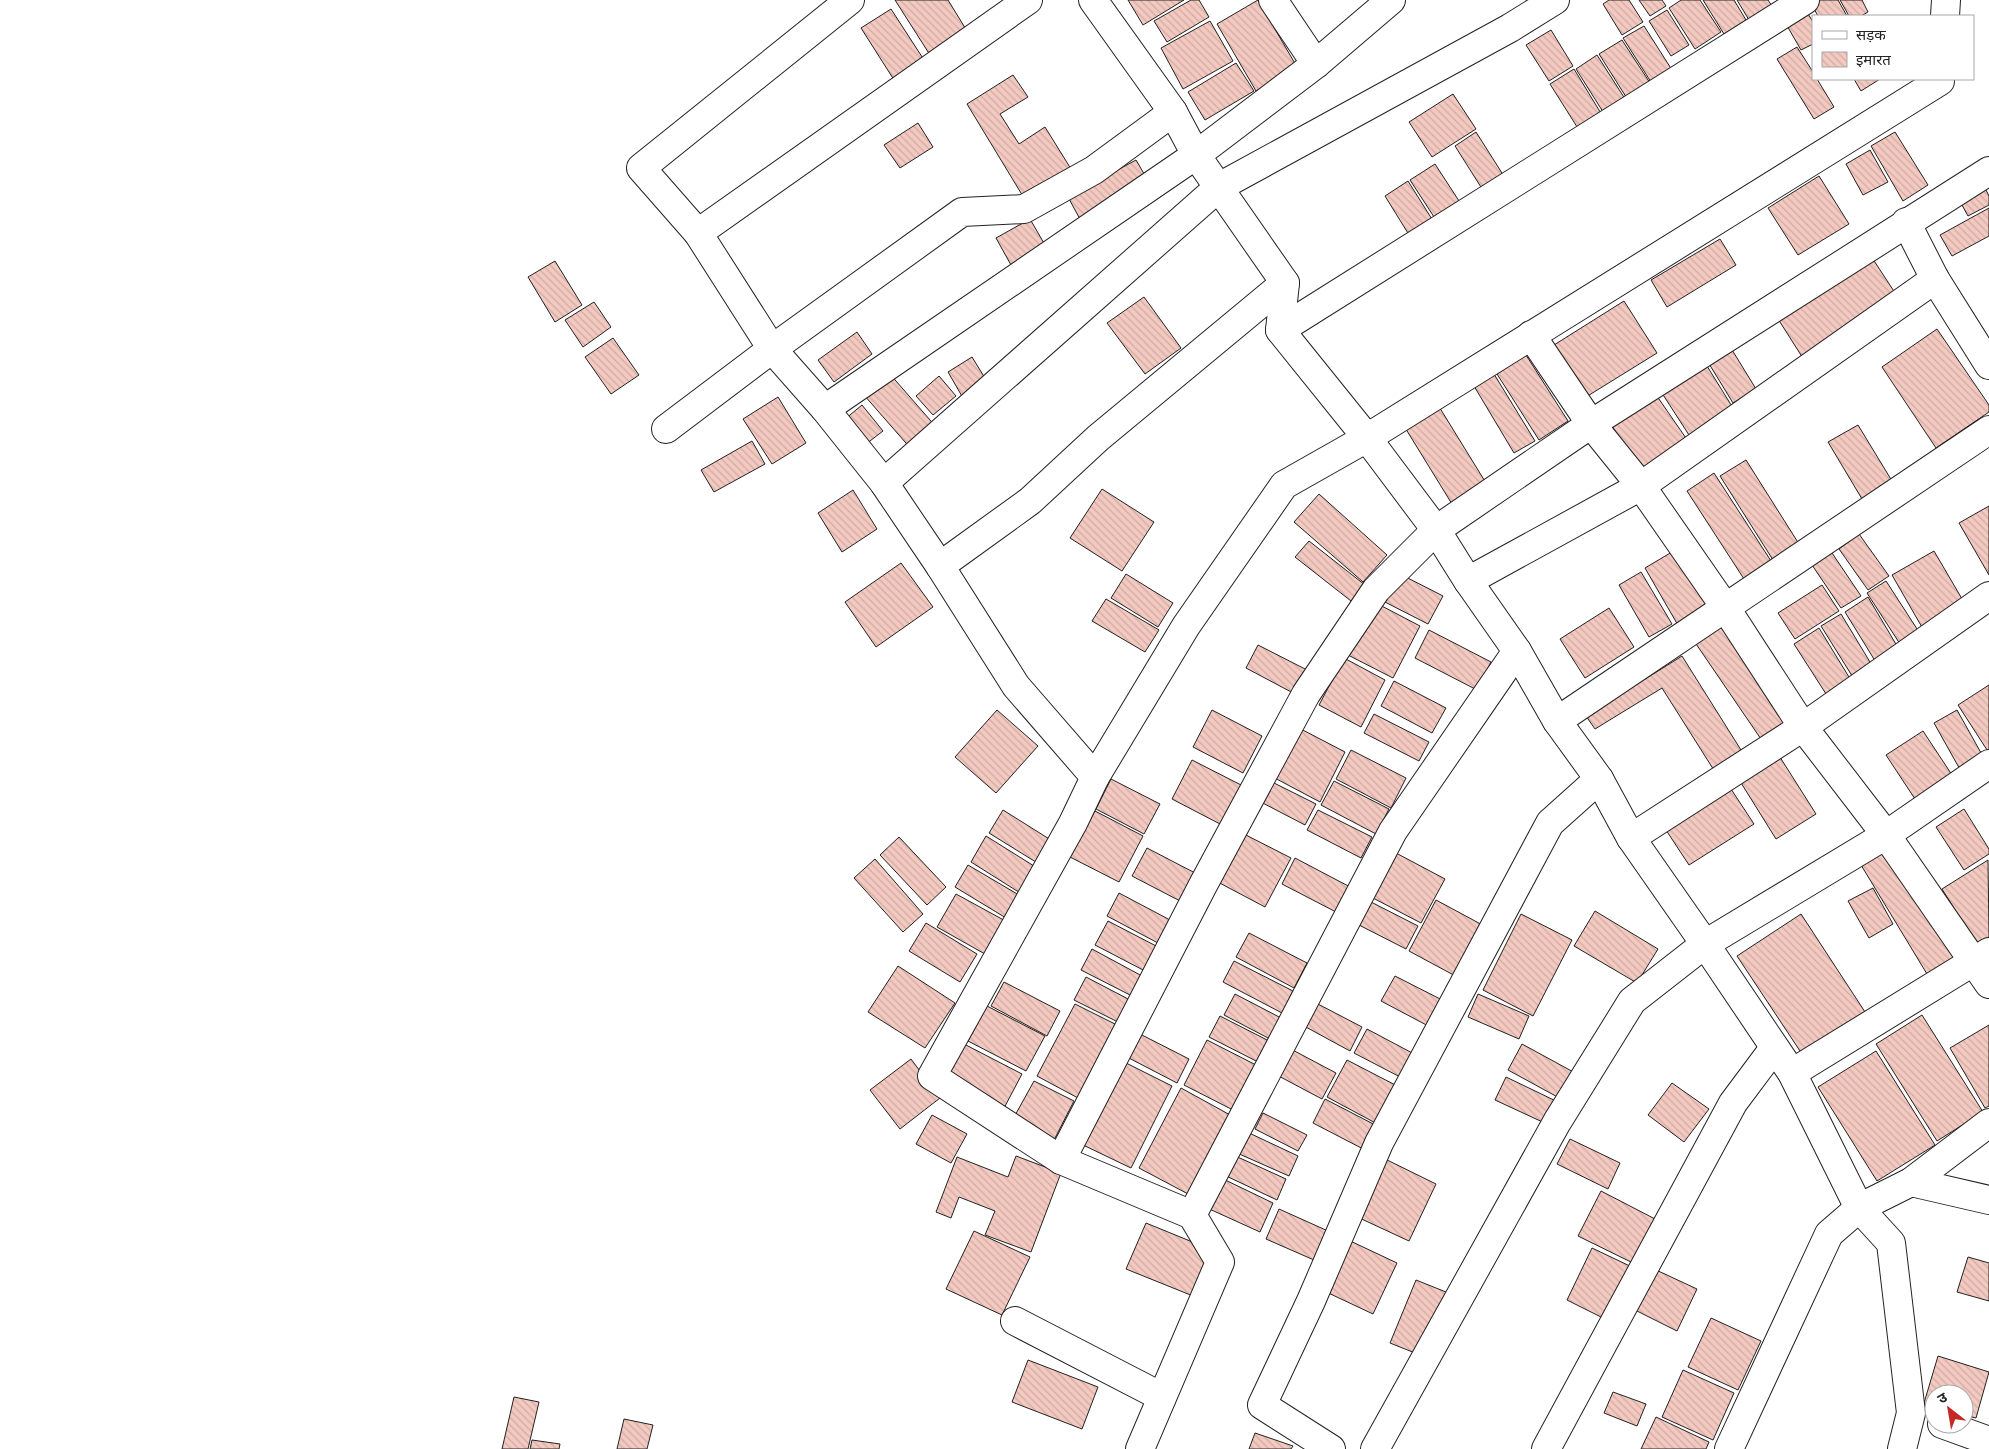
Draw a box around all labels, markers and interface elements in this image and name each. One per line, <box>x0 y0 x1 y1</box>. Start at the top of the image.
legend <box>1812 15 1974 80</box>
text: सड़क <box>1856 26 1886 44</box>
text: इमारत <box>1856 51 1891 69</box>
north arrow <box>1924 1384 1974 1434</box>
text: उ <box>1935 1388 1951 1408</box>

